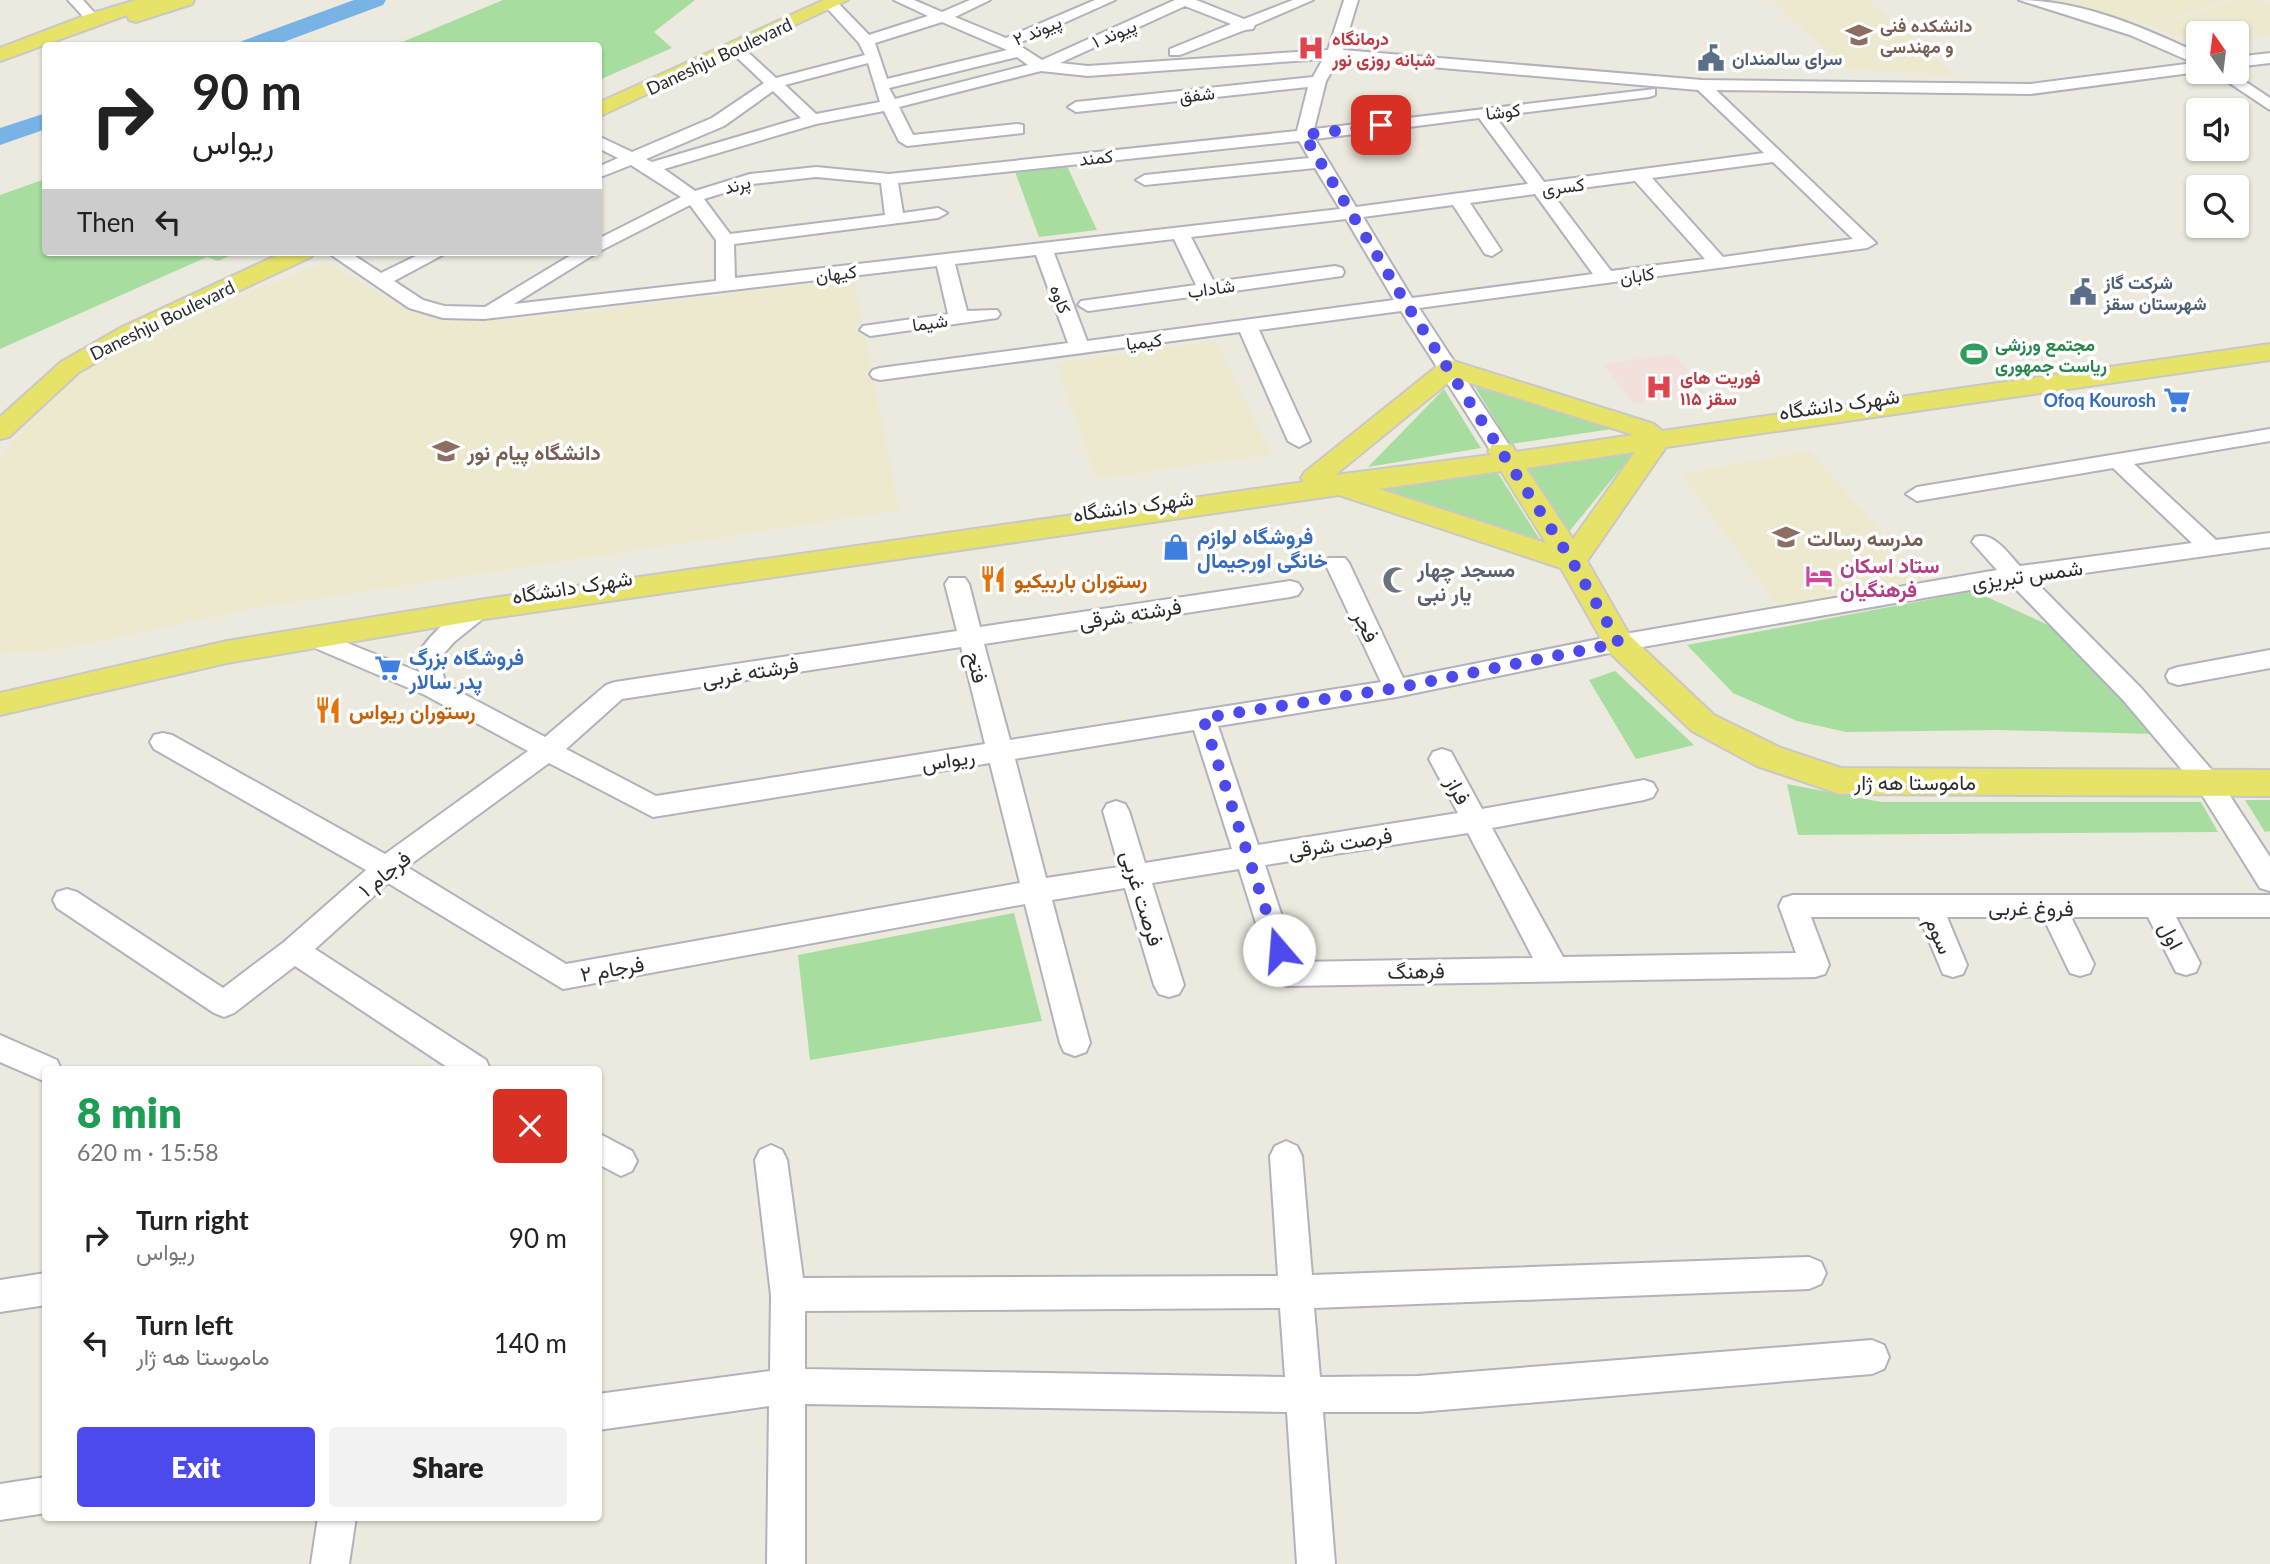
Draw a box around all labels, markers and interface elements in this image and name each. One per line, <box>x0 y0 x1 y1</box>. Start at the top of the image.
street label: پیوند ۲ <box>1009 10 1065 52</box>
street label: Daneshju Boulevard <box>643 13 795 99</box>
street label: پیوند ۱ <box>1088 14 1140 54</box>
place label: دانشکده فنی و مهندسی <box>1880 14 1973 58</box>
school or university icon: دانشکده فنی و مهندسی <box>1844 20 1874 50</box>
north arrow <box>2186 21 2249 84</box>
map controls <box>2186 21 2249 238</box>
place label: درمانگاه شبانه روزی نور <box>1331 27 1435 71</box>
hospital icon: درمانگاه شبانه روزی نور <box>1296 33 1326 63</box>
public building icon: سرای سالمندان <box>1696 43 1726 73</box>
place label: سرای سالمندان <box>1732 47 1842 70</box>
text: 90 m <box>192 62 302 120</box>
icon: right <box>77 70 168 161</box>
street label: شفق <box>1178 81 1216 108</box>
pin <box>1351 95 1411 155</box>
street label: کوشا <box>1484 98 1522 125</box>
button: sound <box>2186 98 2249 161</box>
icon: arrive <box>1362 106 1400 144</box>
text: ریواس <box>192 122 274 161</box>
street label: کمند <box>1078 144 1114 170</box>
street label: پرند <box>721 170 753 200</box>
street label: کسری <box>1540 172 1586 201</box>
button: search <box>2186 175 2249 238</box>
icon: left <box>149 203 187 241</box>
text: Then <box>77 206 135 238</box>
street label: کیهان <box>814 260 858 287</box>
street label: کابان <box>1618 262 1656 288</box>
place label: شرکت گاز شهرستان سقز <box>2103 271 2207 315</box>
street label: شاداب <box>1186 274 1236 302</box>
street label: Daneshju Boulevard <box>86 275 238 365</box>
public building icon: شرکت گاز شهرستان سقز <box>2068 277 2098 307</box>
street label: کاوه <box>1045 282 1076 317</box>
street label: شیما <box>911 309 949 335</box>
street label: کیمیا <box>1125 328 1163 354</box>
place label: مجتمع ورزشی ریاست جمهوری <box>1995 333 2107 377</box>
sports icon: مجتمع ورزشی ریاست جمهوری <box>1959 339 1989 369</box>
place label: فوریت های ۱۱۵ سقز <box>1680 366 1761 410</box>
hospital icon: فوریت های ۱۱۵ سقز <box>1644 372 1674 402</box>
street label: شهرک دانشگاه <box>1777 382 1901 426</box>
supermarket icon: Ofoq Kourosh <box>2162 385 2192 415</box>
place label: Ofoq Kourosh <box>2043 389 2156 411</box>
school or university icon: دانشگاه پیام نور <box>431 436 461 466</box>
place label: دانشگاه پیام نور <box>466 439 601 467</box>
street label: شهرک دانشگاه <box>1071 484 1195 528</box>
school or university icon: مدرسه رسالت <box>1771 522 1801 552</box>
place label: فروشگاه لوازم خانگی اورجیمال <box>1197 523 1328 574</box>
place label: مدرسه رسالت <box>1807 525 1923 552</box>
shop icon: فروشگاه لوازم خانگی اورجیمال <box>1161 532 1191 562</box>
place label: ستاد اسکان فرهنگیان <box>1840 552 1939 603</box>
street label: شمس تبریزی <box>1970 554 2084 596</box>
place label: مسجد چهار یار نبی <box>1416 556 1515 607</box>
hotel icon: ستاد اسکان فرهنگیان <box>1804 561 1834 591</box>
street label: شهرک دانشگاه <box>510 564 634 610</box>
restaurant icon: رستوران باربیکیو <box>978 564 1008 594</box>
mosque icon: مسجد چهار یار نبی <box>1381 565 1411 595</box>
place label: رستوران باربیکیو <box>1014 567 1147 594</box>
street label: فرشته شرقی <box>1077 593 1183 635</box>
street label: فجر <box>1347 605 1385 647</box>
place label: فروشگاه بزرگ پدر سالار <box>408 644 524 696</box>
street label: فتح <box>959 649 994 686</box>
street label: فرشته غربی <box>700 651 800 693</box>
supermarket icon: فروشگاه بزرگ پدر سالار <box>373 653 403 683</box>
restaurant icon: رستوران ریواس <box>313 695 343 725</box>
place label: رستوران ریواس <box>349 698 476 725</box>
street label: ریواس <box>919 742 977 778</box>
street label: ماموستا هه ژار <box>1853 769 1976 796</box>
street label: فراز <box>1439 771 1477 809</box>
street label: فرصت شرقی <box>1286 821 1394 865</box>
street label: فرجام ۱ <box>353 845 417 904</box>
street label: فرصت غربی <box>1115 847 1169 950</box>
street label: فروغ غربی <box>1988 894 2074 923</box>
street label: سوم <box>1918 912 1959 959</box>
position arrow <box>1242 913 1316 987</box>
street label: اول <box>2153 917 2190 954</box>
street label: فرجام ۲ <box>578 950 646 989</box>
street label: فرهنگ <box>1387 957 1445 985</box>
text: 8 min <box>77 1087 182 1137</box>
button: close <box>493 1089 567 1163</box>
text: 620 m · 15:58 <box>77 1138 219 1166</box>
text: Turn right <box>136 1204 249 1236</box>
icon: right <box>77 1219 115 1257</box>
text: 90 m <box>509 1222 567 1254</box>
text: ریواس <box>136 1237 195 1265</box>
text: Turn left <box>136 1309 233 1341</box>
icon: left <box>77 1324 115 1362</box>
text: 140 m <box>494 1327 567 1359</box>
text: ماموستا هه ژار <box>136 1342 270 1370</box>
button: Exit <box>77 1427 315 1507</box>
button: Share <box>329 1427 567 1507</box>

